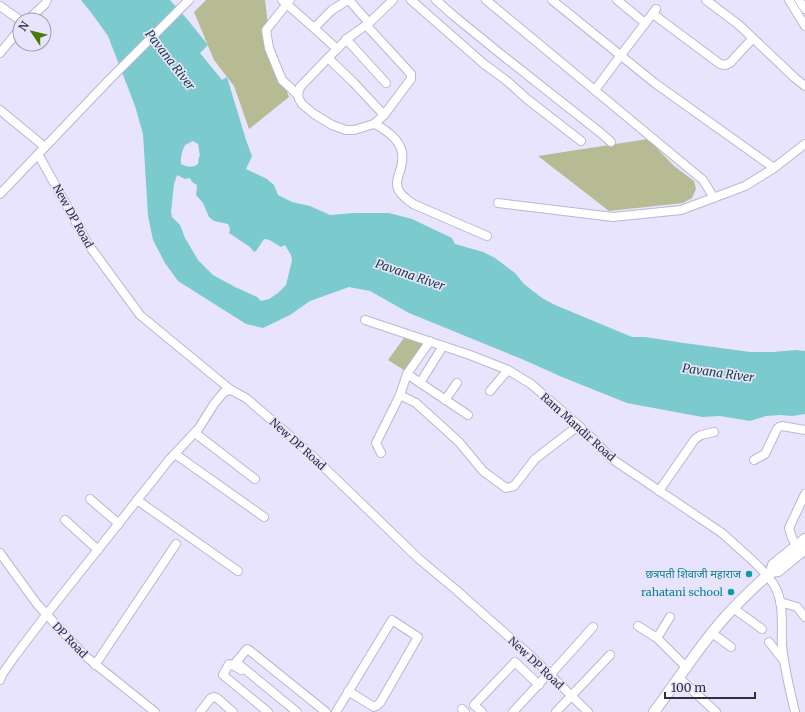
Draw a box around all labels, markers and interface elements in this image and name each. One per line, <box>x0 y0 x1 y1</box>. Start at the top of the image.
north arrow <box>12 12 52 52</box>
text: N <box>16 18 32 34</box>
water label: Pavana River <box>142 27 199 94</box>
street label: New DP Road <box>50 182 96 251</box>
water label: Pavana River <box>374 256 448 294</box>
water label: Pavana River <box>681 360 756 385</box>
street label: Ram Mandir Road <box>538 390 619 464</box>
street label: New DP Road <box>267 415 329 473</box>
place label: छत्रपती शिवाजी महाराज <box>646 567 742 581</box>
marker: छत्रपती शिवाजी महाराज <box>744 569 754 579</box>
place label: rahatani school <box>641 585 724 599</box>
marker: rahatani school <box>726 587 736 597</box>
street label: DP Road <box>50 619 91 661</box>
street label: New DP Road <box>505 634 567 692</box>
scale bar <box>665 674 755 700</box>
text: 100 m <box>671 680 706 695</box>

